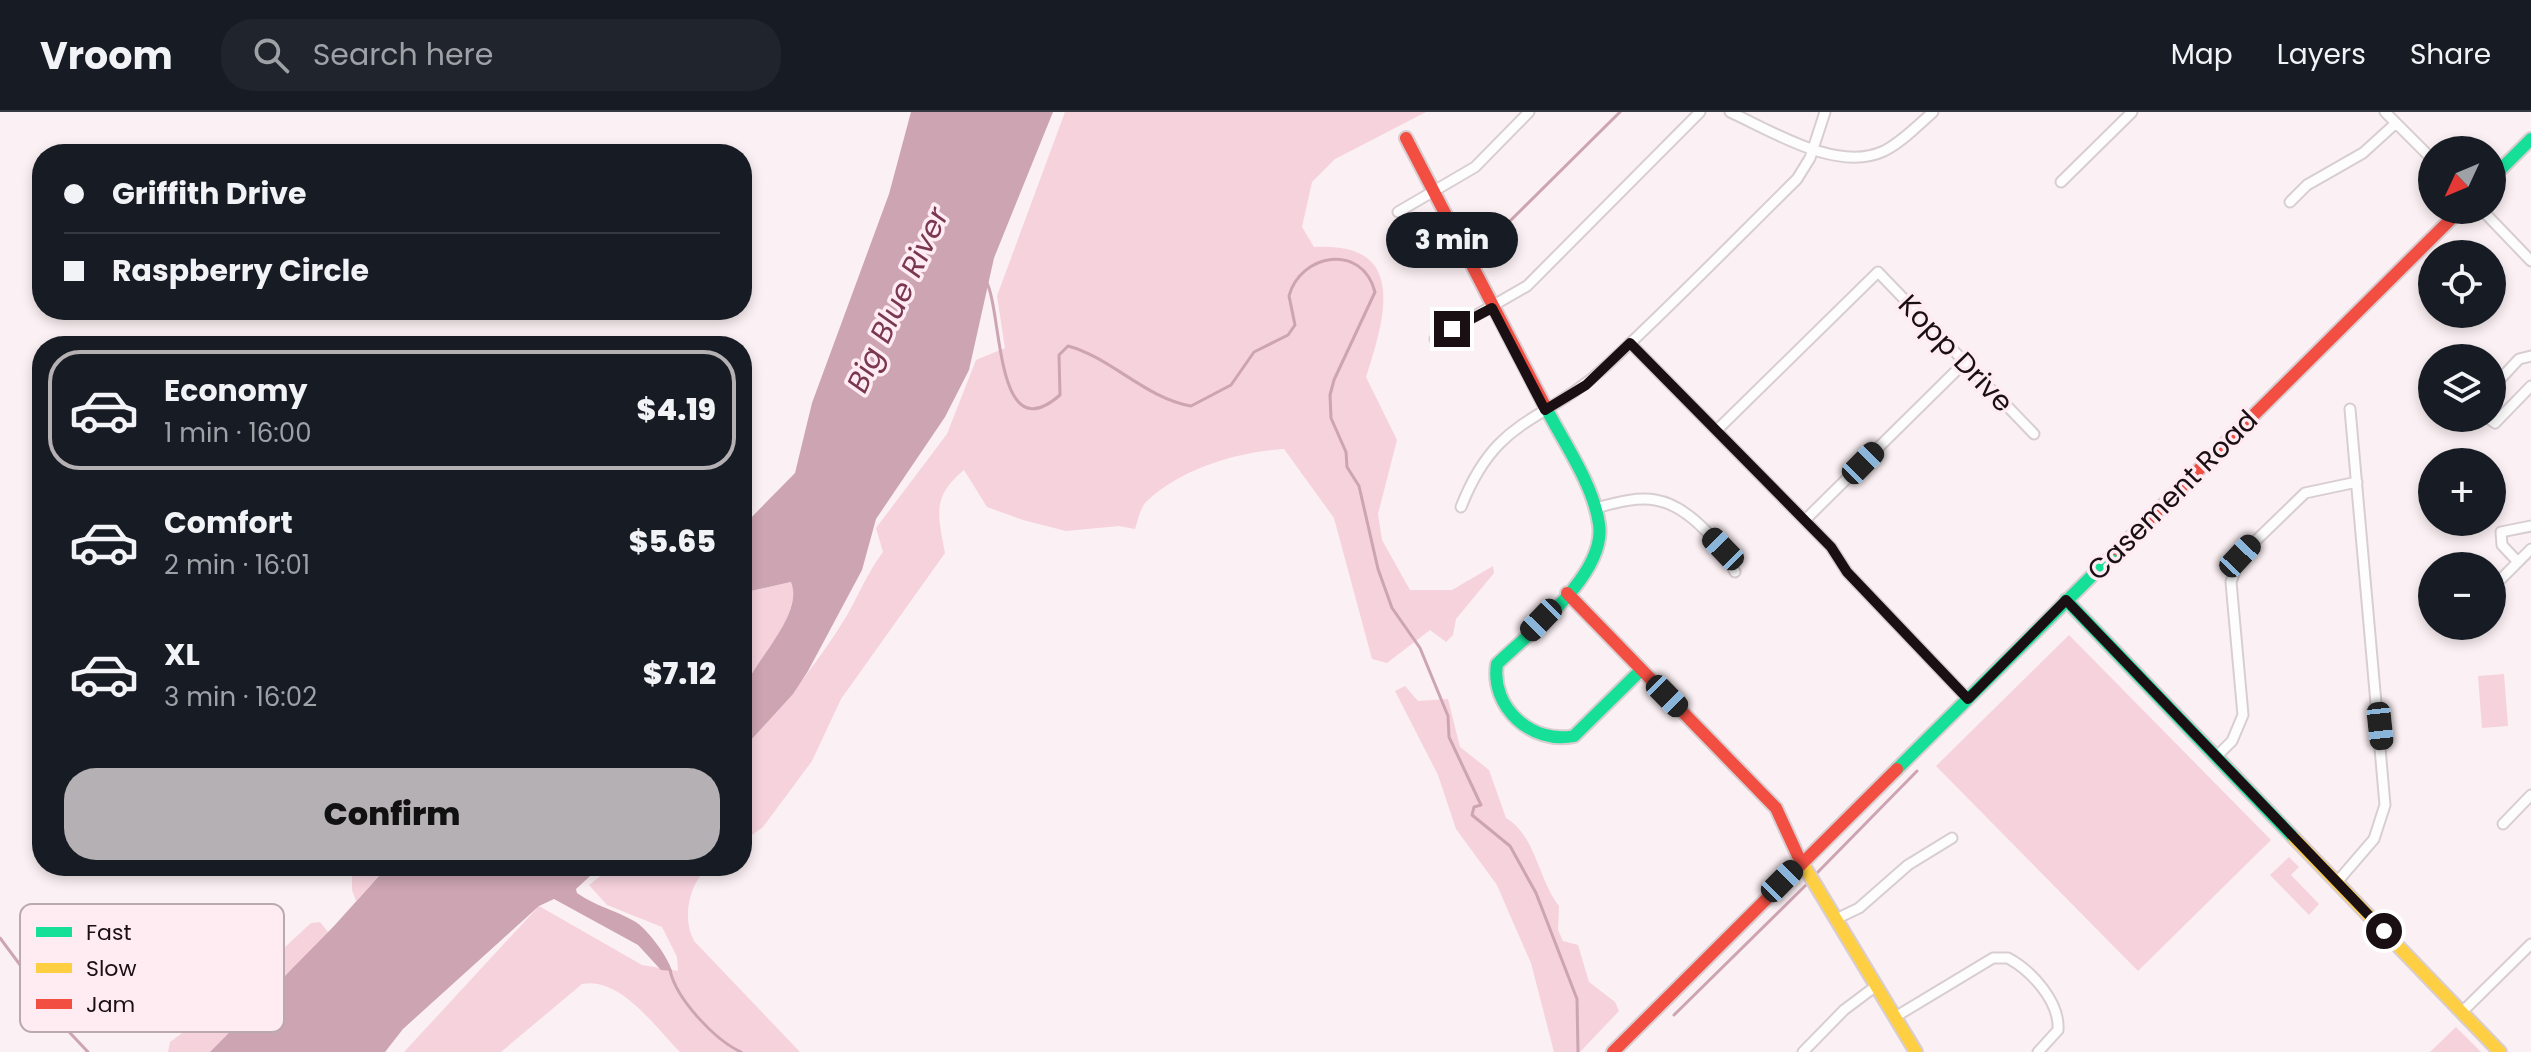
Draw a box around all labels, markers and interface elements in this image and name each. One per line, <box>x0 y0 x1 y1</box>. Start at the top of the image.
search box <box>221 19 781 91</box>
text: Vroom <box>40 29 173 82</box>
icon: search <box>249 33 293 77</box>
text: Search here <box>313 33 493 76</box>
text: Map <box>2171 35 2233 74</box>
text: Layers <box>2277 35 2366 74</box>
text: Share <box>2410 35 2491 74</box>
north arrow <box>2418 136 2506 224</box>
map controls <box>2418 136 2506 640</box>
text: Griffith Drive <box>112 172 307 215</box>
water label: Big Blue River <box>836 199 960 399</box>
callout: 3 min <box>1386 213 1518 269</box>
text: 3 min <box>1415 222 1489 258</box>
button: locate <box>2418 240 2506 328</box>
text: Raspberry Circle <box>112 249 369 292</box>
street label: Kopp Drive <box>1889 286 2022 421</box>
route end <box>1434 311 1470 347</box>
button: layers <box>2418 344 2506 432</box>
text: Economy <box>164 369 308 412</box>
icon: car <box>68 374 140 446</box>
text: $4.19 <box>637 388 716 431</box>
street label: Casement Road <box>2078 401 2266 589</box>
text: 1 min · 16:00 <box>164 415 312 451</box>
car <box>1838 438 1888 488</box>
button: + <box>2418 448 2506 536</box>
text: Comfort <box>164 501 293 544</box>
icon: car <box>68 506 140 578</box>
text: $5.65 <box>629 520 716 563</box>
car <box>1698 523 1748 575</box>
car <box>2215 530 2265 582</box>
text: 2 min · 16:01 <box>164 547 310 583</box>
button: − <box>2418 552 2506 640</box>
car <box>1516 594 1566 646</box>
text: XL <box>164 633 200 676</box>
icon: car <box>68 638 140 710</box>
text: $7.12 <box>643 652 716 695</box>
car <box>1642 671 1692 721</box>
text: 3 min · 16:02 <box>164 679 317 715</box>
car <box>2366 701 2394 751</box>
button: Confirm <box>64 768 720 860</box>
car <box>1757 856 1807 906</box>
legend <box>20 904 284 1032</box>
route start <box>2366 913 2402 949</box>
text: Fast <box>86 917 131 948</box>
text: Slow <box>86 953 136 984</box>
text: Jam <box>86 989 135 1020</box>

